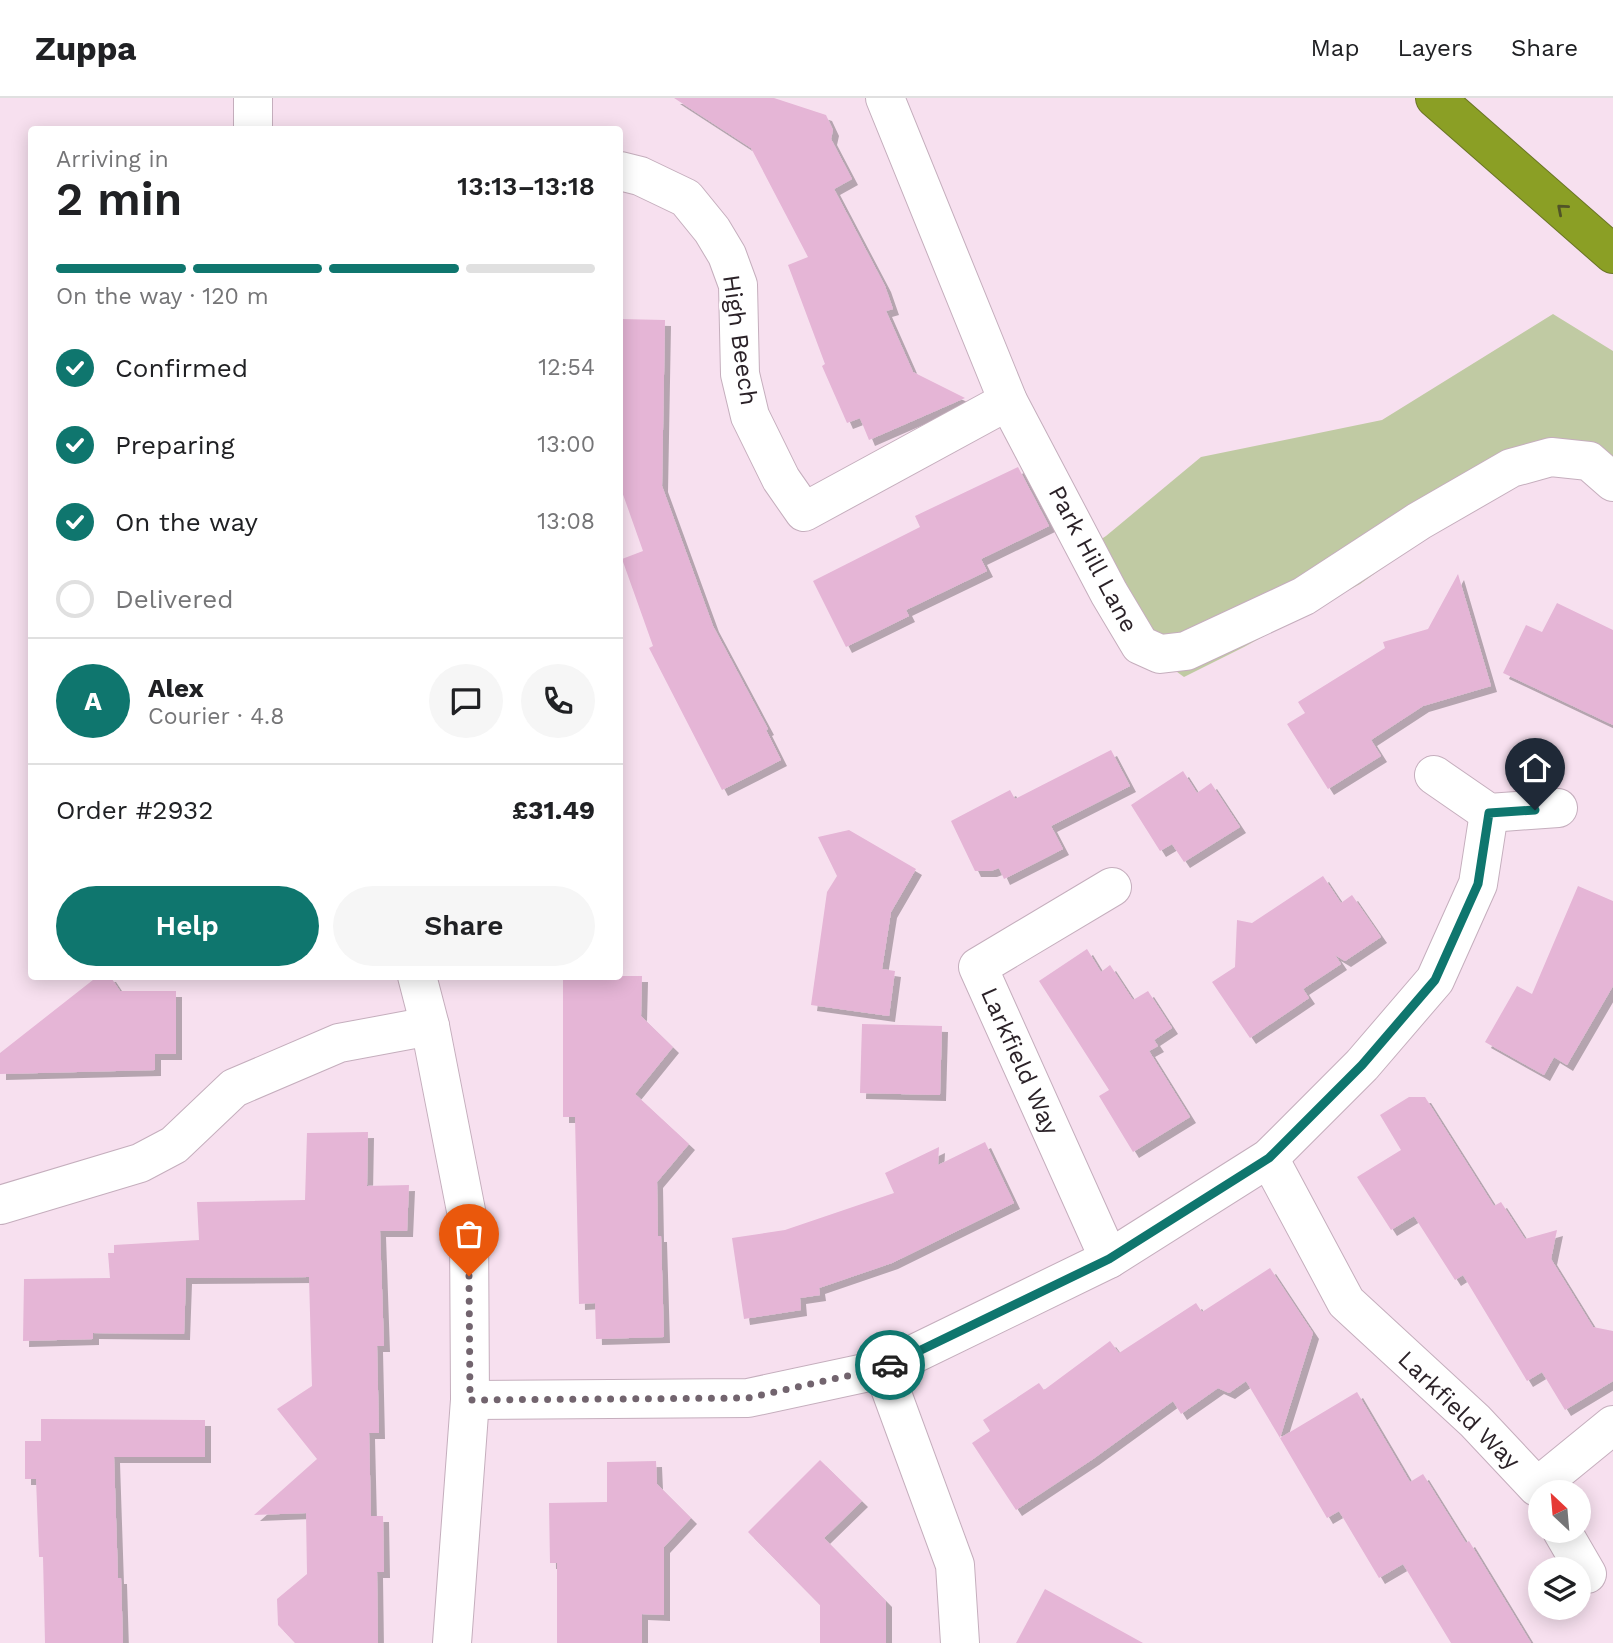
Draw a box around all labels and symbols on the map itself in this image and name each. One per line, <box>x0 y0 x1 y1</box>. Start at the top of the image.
one-way arrow <box>1557 205 1570 217</box>
street label: High Beech <box>717 273 763 407</box>
street label: Park Hill Lane <box>1043 481 1143 637</box>
pin <box>1505 738 1565 810</box>
street label: Larkfield Way <box>975 983 1065 1140</box>
pin <box>439 1204 499 1276</box>
courier <box>855 1330 925 1400</box>
street label: Larkfield Way <box>1392 1345 1526 1476</box>
north arrow <box>1528 1480 1591 1544</box>

